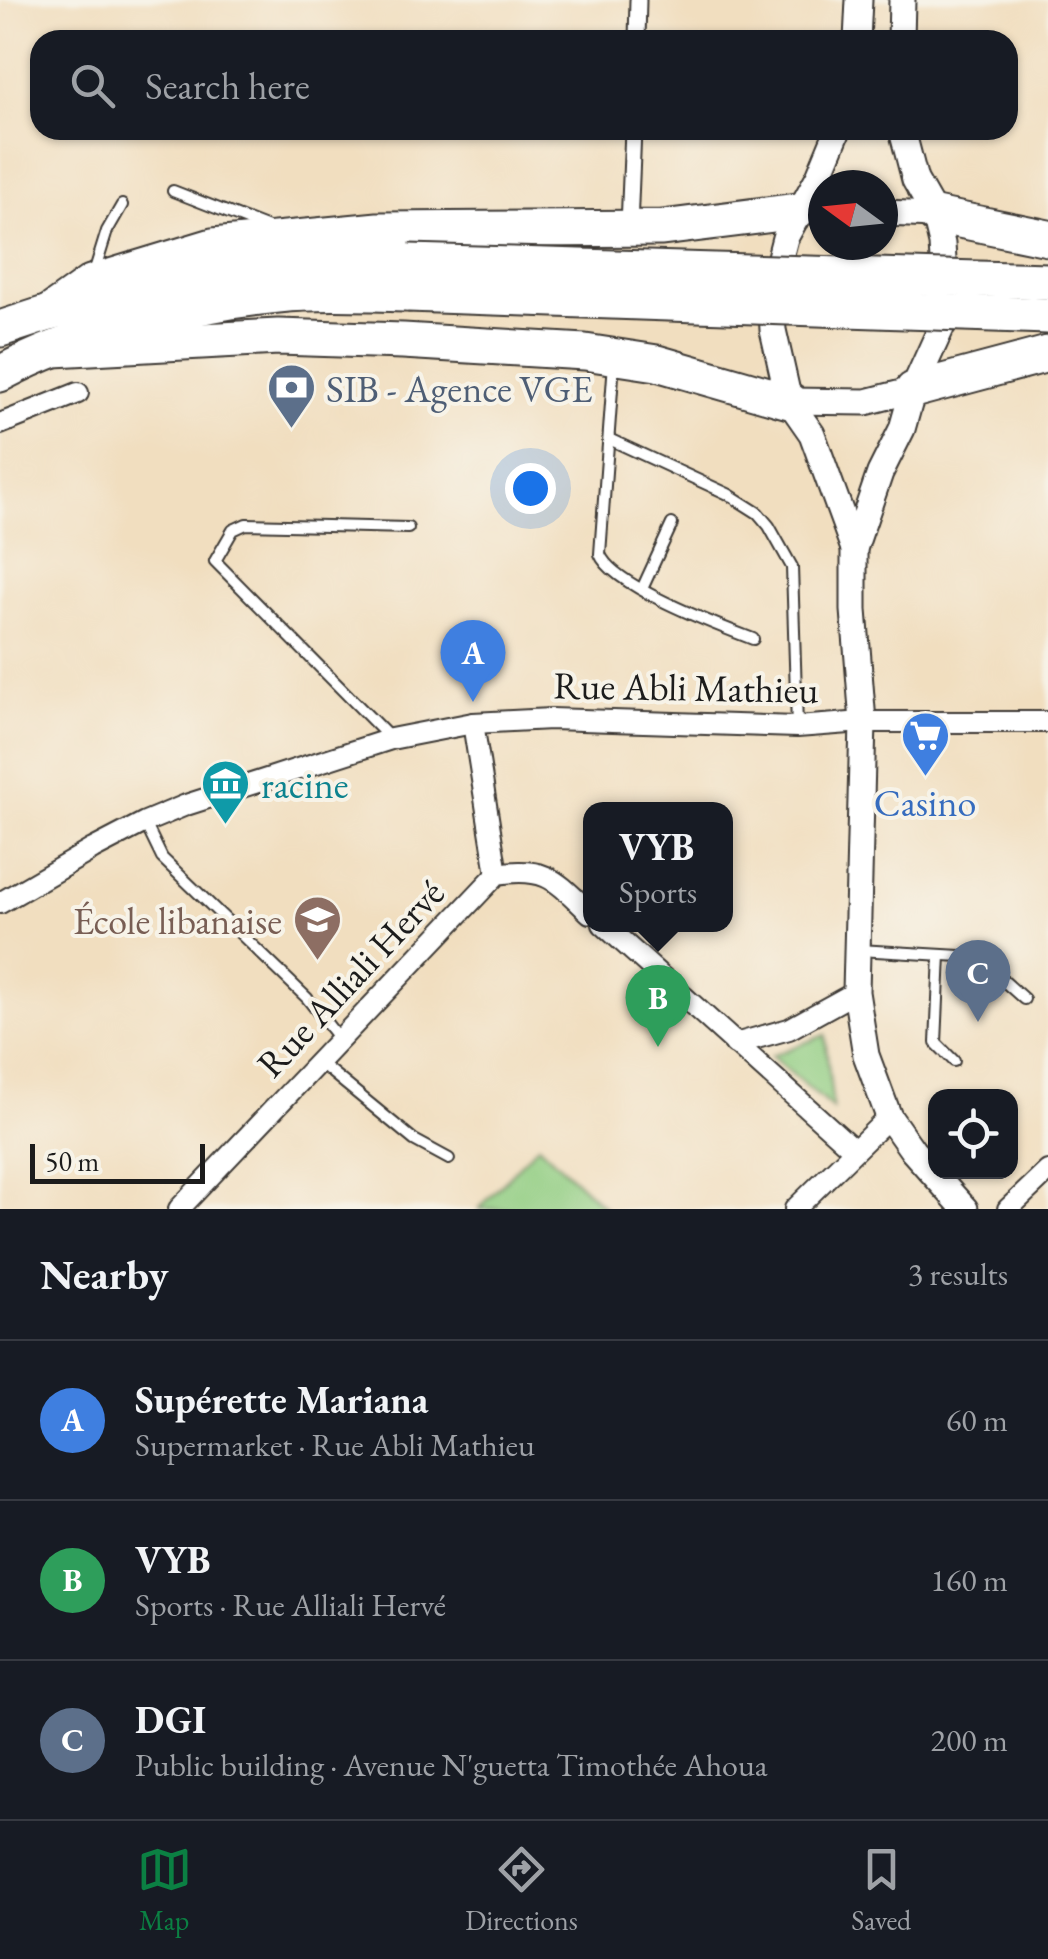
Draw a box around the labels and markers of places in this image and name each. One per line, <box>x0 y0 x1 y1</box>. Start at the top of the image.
bank icon: SIB - Agence VGE <box>265 362 317 430</box>
place label: SIB - Agence VGE <box>326 364 593 413</box>
pin: A <box>440 620 506 702</box>
supermarket icon: Casino <box>899 710 951 778</box>
museum icon: racine <box>200 758 252 826</box>
place label: racine <box>261 760 349 809</box>
place label: Casino <box>874 778 976 827</box>
school or university icon: École libanaise <box>291 894 343 962</box>
place label: École libanaise <box>73 896 282 945</box>
pin: C <box>946 940 1010 1022</box>
pin: B <box>626 964 690 1047</box>

